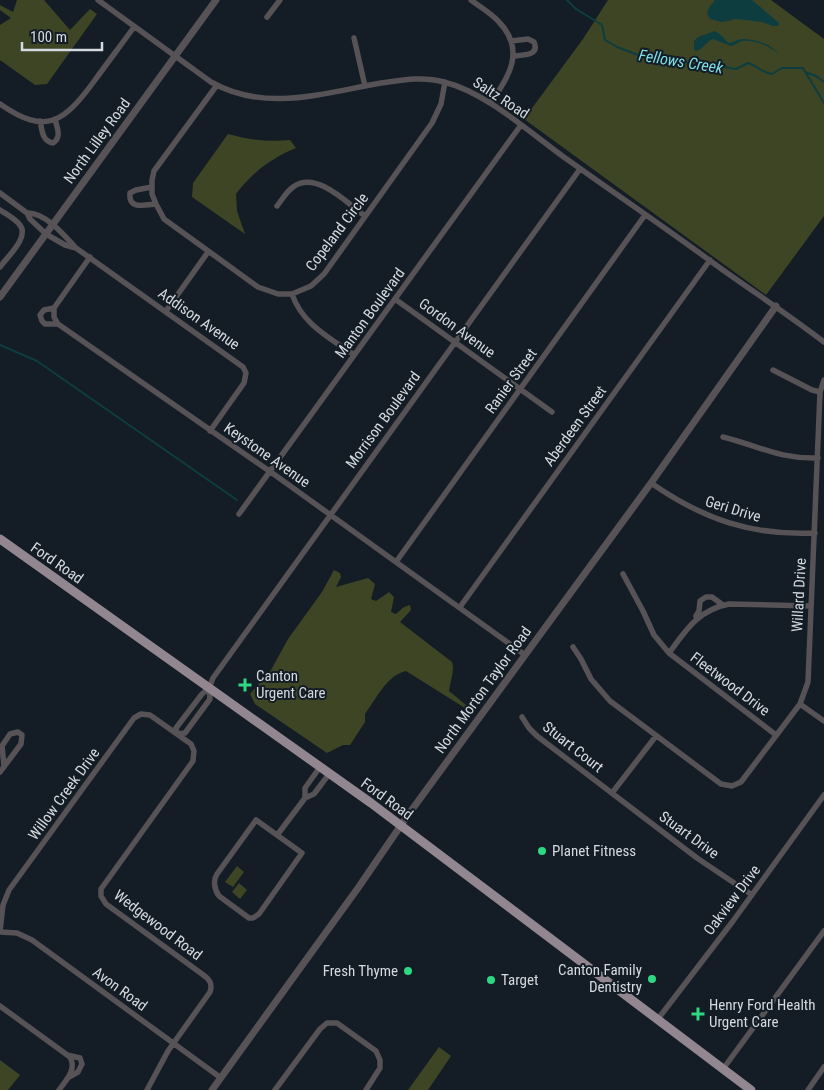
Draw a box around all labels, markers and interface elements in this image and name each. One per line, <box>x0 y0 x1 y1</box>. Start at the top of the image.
scale bar <box>22 20 102 52</box>
text: 100 m <box>30 28 67 46</box>
water label: Fellows Creek <box>637 45 725 78</box>
street label: Saltz Road <box>470 73 532 123</box>
street label: North Lilley Road <box>60 95 134 187</box>
street label: Copeland Circle <box>302 189 372 275</box>
street label: Manton Boulevard <box>331 264 409 362</box>
street label: Addison Avenue <box>155 284 243 354</box>
street label: Gordon Avenue <box>415 294 499 362</box>
street label: Ranier Street <box>481 345 541 417</box>
street label: Morrison Boulevard <box>342 368 424 472</box>
street label: Aberdeen Street <box>540 382 610 470</box>
street label: Keystone Avenue <box>221 419 313 491</box>
street label: Geri Drive <box>703 492 763 526</box>
street label: Ford Road <box>27 538 87 588</box>
street label: Willard Drive <box>788 557 810 633</box>
street label: North Morton Taylor Road <box>431 623 535 757</box>
street label: Fleetwood Drive <box>687 648 773 720</box>
place label: Canton Urgent Care <box>256 667 326 702</box>
marker: Canton Urgent Care <box>238 678 252 692</box>
street label: Stuart Court <box>539 718 607 776</box>
street label: Willow Creek Drive <box>25 744 103 844</box>
street label: Ford Road <box>357 774 417 824</box>
street label: Stuart Drive <box>656 807 722 863</box>
place label: Planet Fitness <box>552 842 636 860</box>
marker: Planet Fitness <box>536 845 548 857</box>
street label: Oakview Drive <box>700 861 764 939</box>
street label: Wedgewood Road <box>110 886 206 964</box>
place label: Canton Family Dentistry <box>558 961 642 996</box>
place label: Fresh Thyme <box>323 962 398 980</box>
street label: Avon Road <box>89 963 151 1015</box>
marker: Fresh Thyme <box>402 965 414 977</box>
place label: Target <box>501 971 538 989</box>
marker: Canton Family Dentistry <box>646 973 658 985</box>
marker: Target <box>485 974 497 986</box>
place label: Henry Ford Health Urgent Care <box>709 996 816 1031</box>
marker: Henry Ford Health Urgent Care <box>691 1007 705 1021</box>

